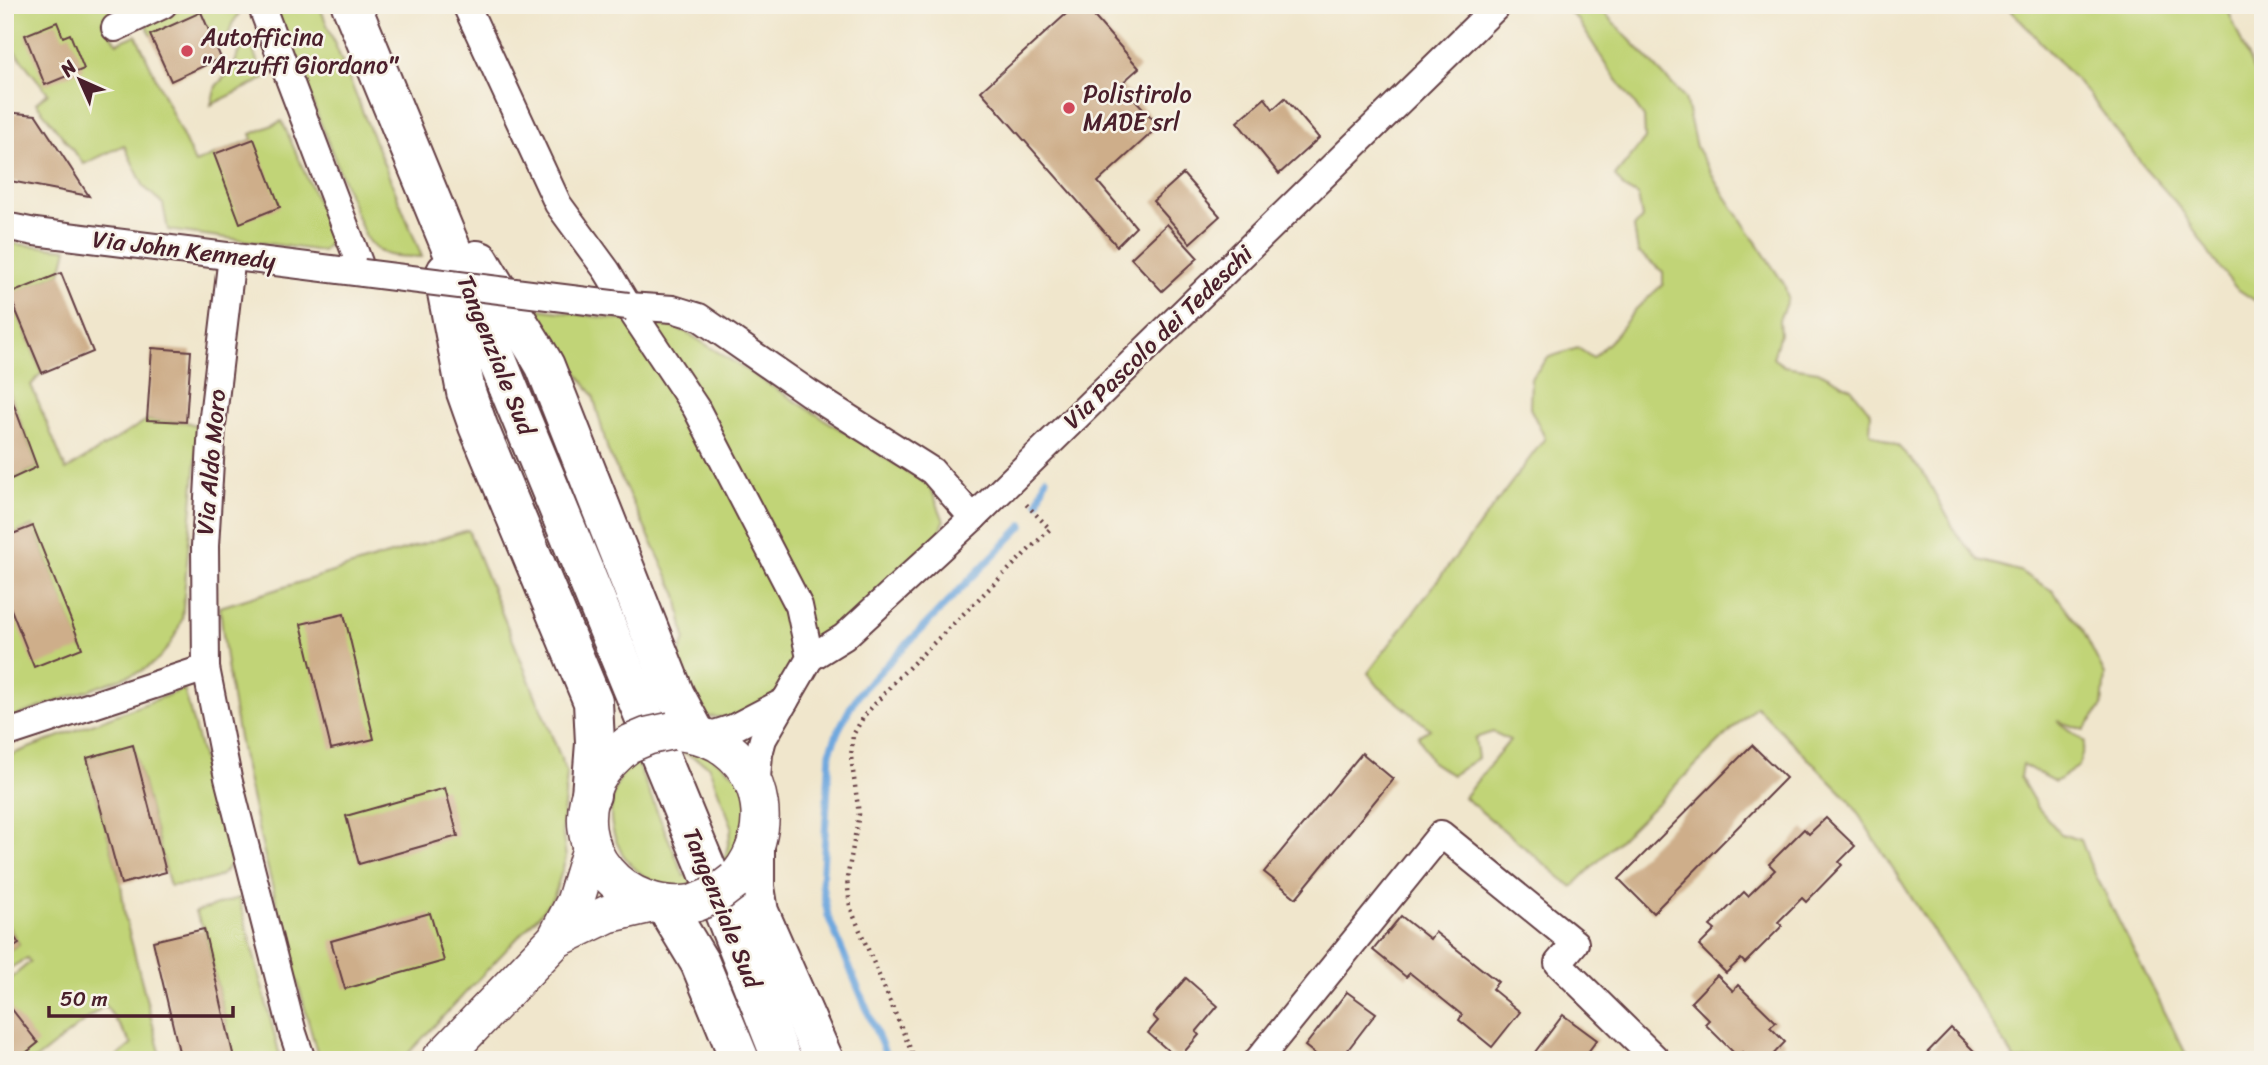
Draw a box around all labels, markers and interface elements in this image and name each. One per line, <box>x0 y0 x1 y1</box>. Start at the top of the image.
place label: Autofficina "Arzuffi Giordano" <box>200 16 400 86</box>
marker: Autofficina "Arzuffi Giordano" <box>179 43 195 59</box>
north arrow <box>46 46 116 116</box>
text: N <box>51 51 85 85</box>
place label: Polistirolo MADE srl <box>1083 73 1192 143</box>
marker: Polistirolo MADE srl <box>1061 100 1077 116</box>
street label: Via John Kennedy <box>90 218 279 282</box>
street label: Via Pascolo dei Tedeschi <box>1053 234 1264 440</box>
street label: Tangenziale Sud <box>445 268 548 443</box>
street label: Via Aldo Moro <box>184 387 238 537</box>
street label: Tangenziale Sud <box>671 821 774 996</box>
scale bar <box>49 974 233 1018</box>
text: 50 m <box>60 980 108 1018</box>

